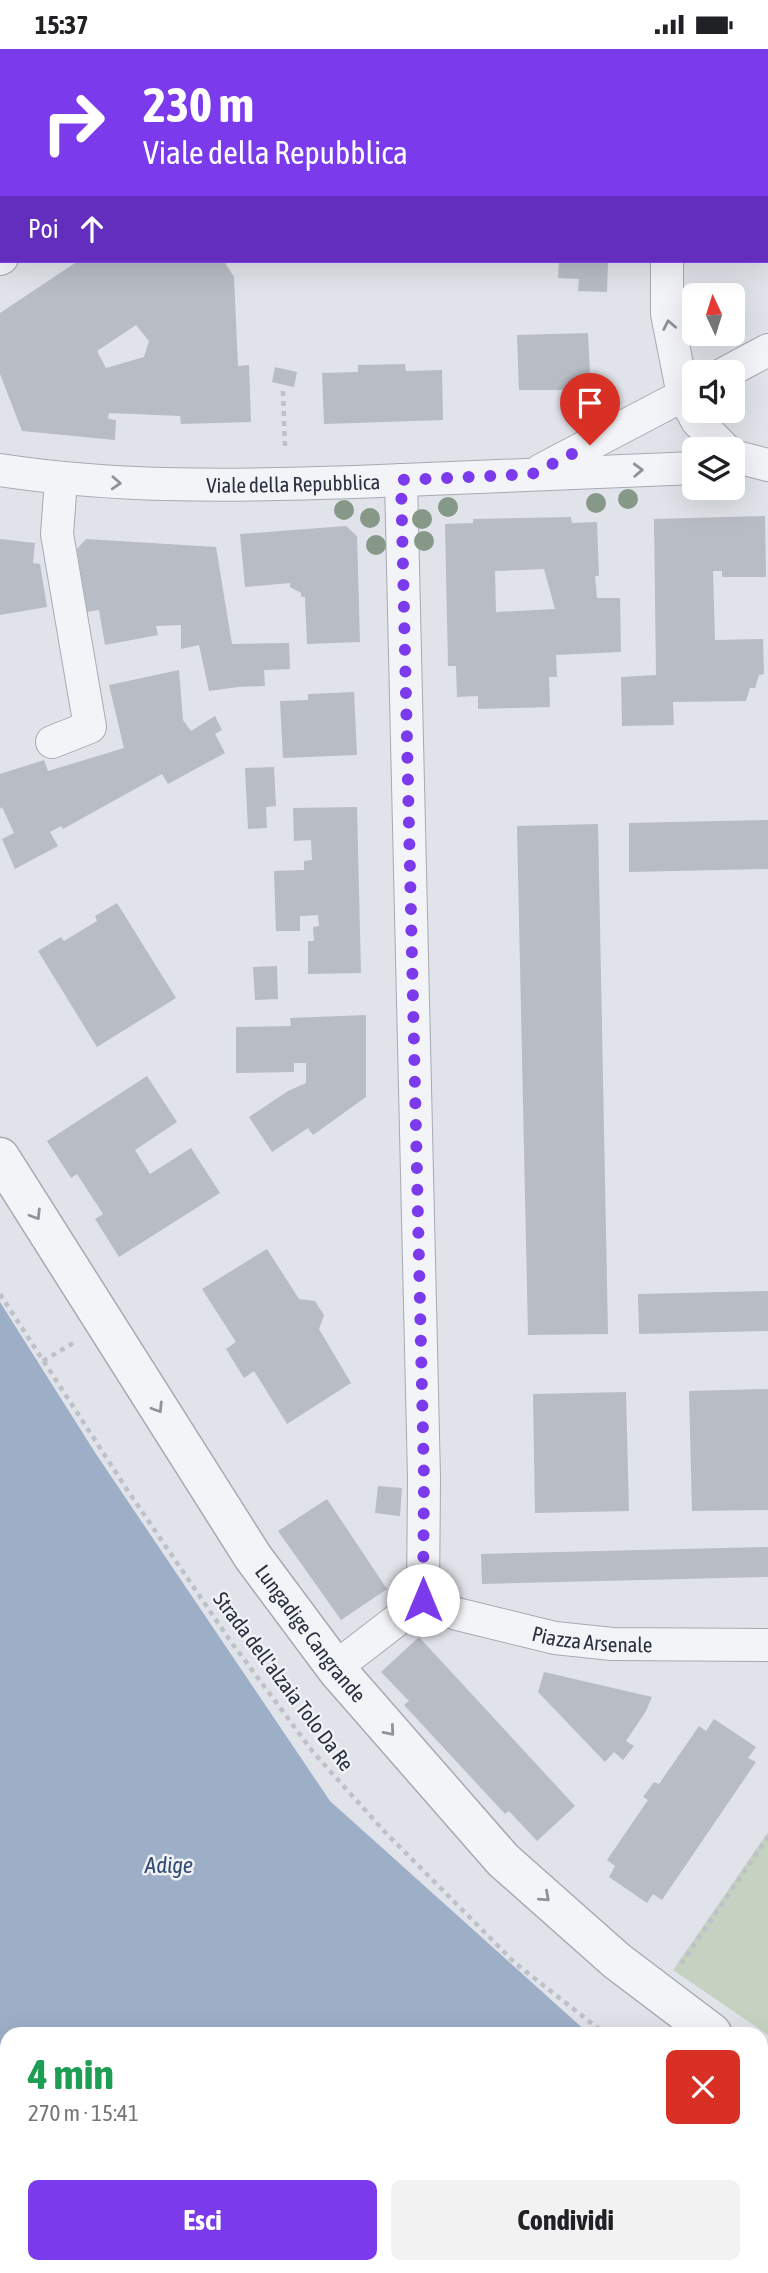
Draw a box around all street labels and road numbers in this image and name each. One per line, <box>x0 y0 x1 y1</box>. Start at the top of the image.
street label: Viale della Repubblica <box>206 469 381 497</box>
street label: Lungadige Cangrande <box>251 1560 371 1707</box>
street label: Strada dell'alzaia Tolo Da Re <box>209 1587 359 1775</box>
street label: Piazza Arsenale <box>530 1621 652 1656</box>

